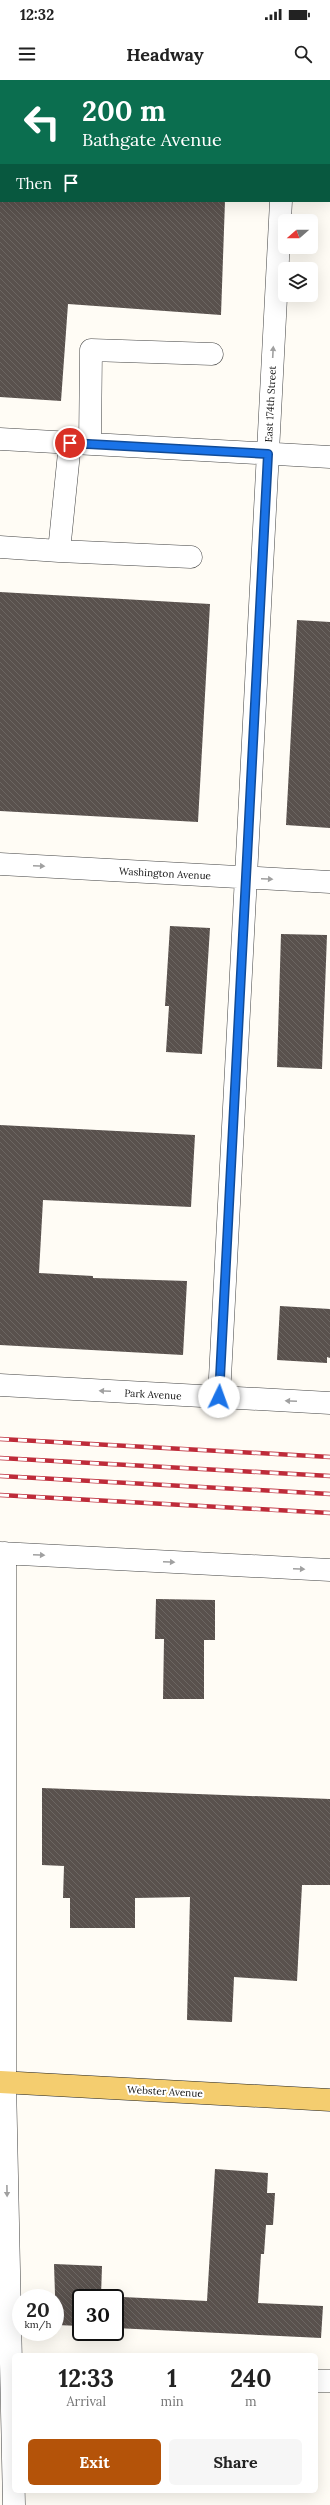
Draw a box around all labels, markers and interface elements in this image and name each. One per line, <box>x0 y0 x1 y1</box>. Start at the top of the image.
text: 12:32 <box>20 5 54 24</box>
icon: menu <box>16 43 38 65</box>
text: Headway <box>126 43 204 66</box>
icon: search <box>292 43 314 65</box>
text: 200 m <box>82 93 166 129</box>
icon: left <box>16 96 68 148</box>
text: Bathgate Avenue <box>82 128 222 151</box>
icon: arrive <box>60 172 82 194</box>
text: Then <box>16 174 52 193</box>
north arrow <box>278 214 318 254</box>
map controls <box>278 214 318 302</box>
button: layers <box>278 262 318 302</box>
one-way arrow <box>270 346 277 358</box>
street label: East 174th Street <box>262 365 279 443</box>
pin <box>53 426 87 460</box>
icon: arrive <box>59 432 81 454</box>
one-way arrow <box>33 863 45 870</box>
street label: Washington Avenue <box>119 865 212 882</box>
one-way arrow <box>261 875 273 882</box>
position arrow <box>198 1376 240 1418</box>
street label: Park Avenue <box>124 1387 183 1403</box>
one-way arrow <box>98 1388 111 1394</box>
one-way arrow <box>285 1398 297 1405</box>
one-way arrow <box>33 1551 45 1558</box>
one-way arrow <box>163 1558 175 1565</box>
one-way arrow <box>293 1565 305 1572</box>
street label: Webster Avenue <box>127 2083 204 2100</box>
one-way arrow <box>4 2185 10 2198</box>
speed limit sign: 30 <box>72 2289 124 2341</box>
text: 20 <box>26 2297 50 2322</box>
text: km/h <box>24 2318 52 2331</box>
text: 12:33 <box>59 2363 114 2394</box>
text: 1 <box>167 2363 177 2394</box>
text: 240 <box>230 2363 271 2394</box>
text: Arrival <box>66 2393 106 2410</box>
text: min <box>161 2393 184 2410</box>
text: m <box>245 2393 257 2410</box>
button: Exit <box>28 2439 161 2485</box>
button: Share <box>169 2439 302 2485</box>

